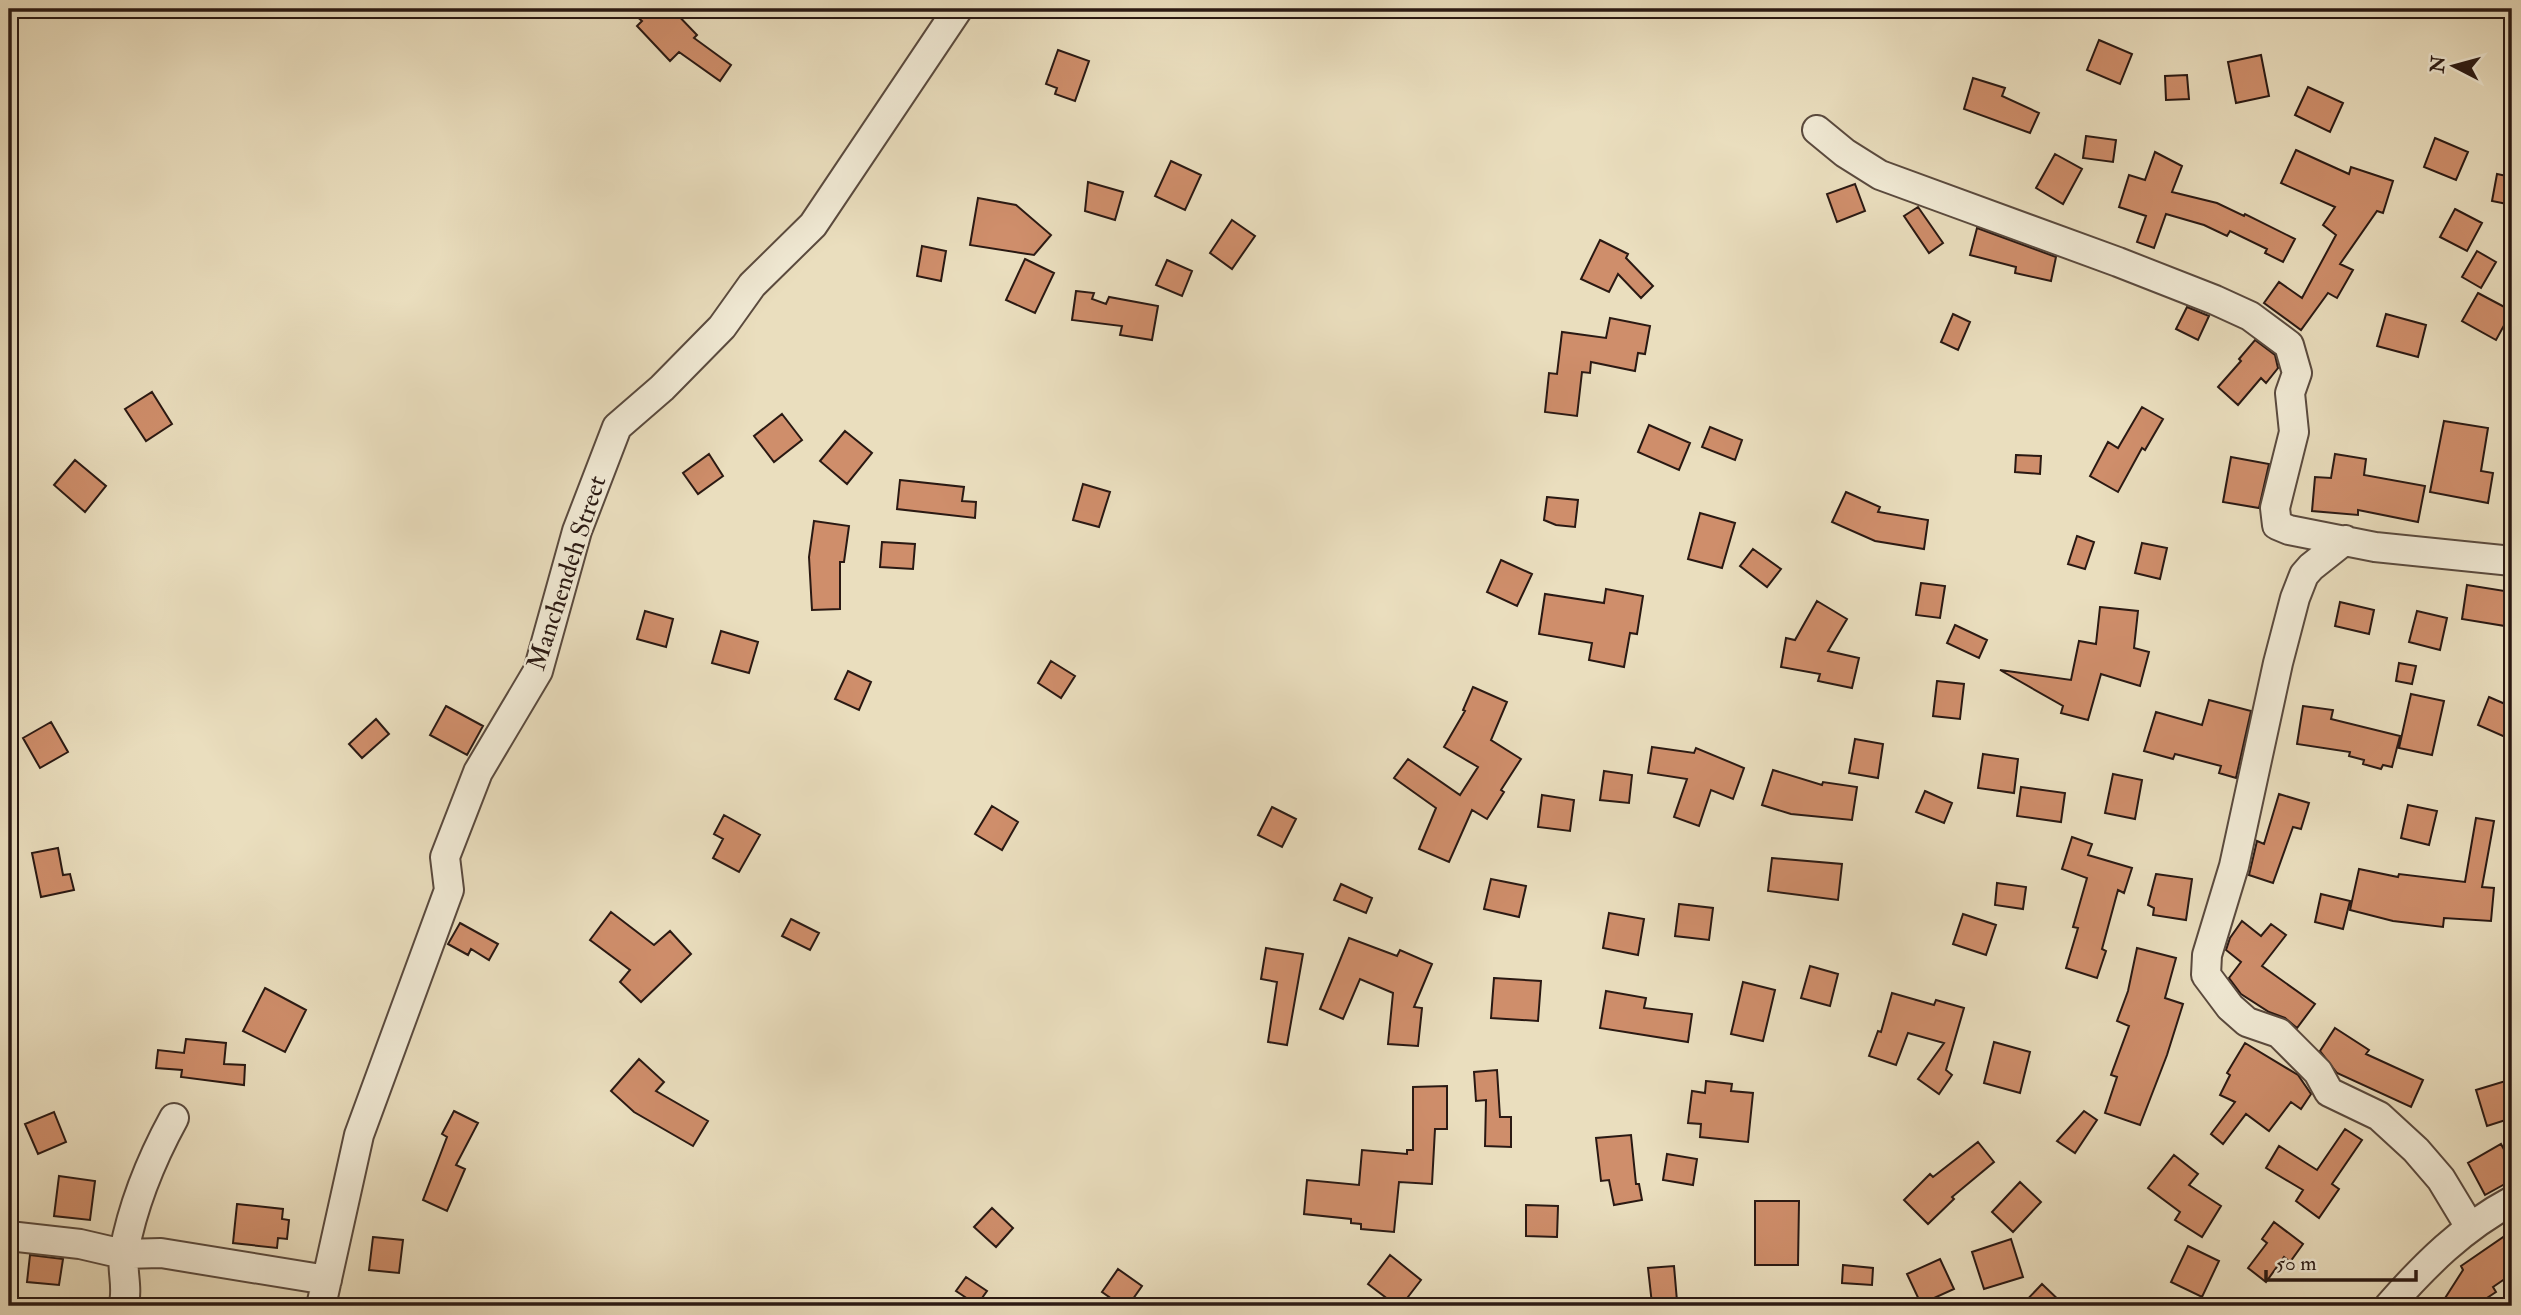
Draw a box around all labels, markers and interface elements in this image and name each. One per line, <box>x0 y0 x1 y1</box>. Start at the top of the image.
north arrow <box>2420 32 2490 102</box>
text: N <box>2425 54 2451 75</box>
street label: Manchendeh Street <box>520 472 614 674</box>
scale bar <box>2266 1238 2416 1282</box>
text: 50 m <box>2276 1250 2317 1277</box>

